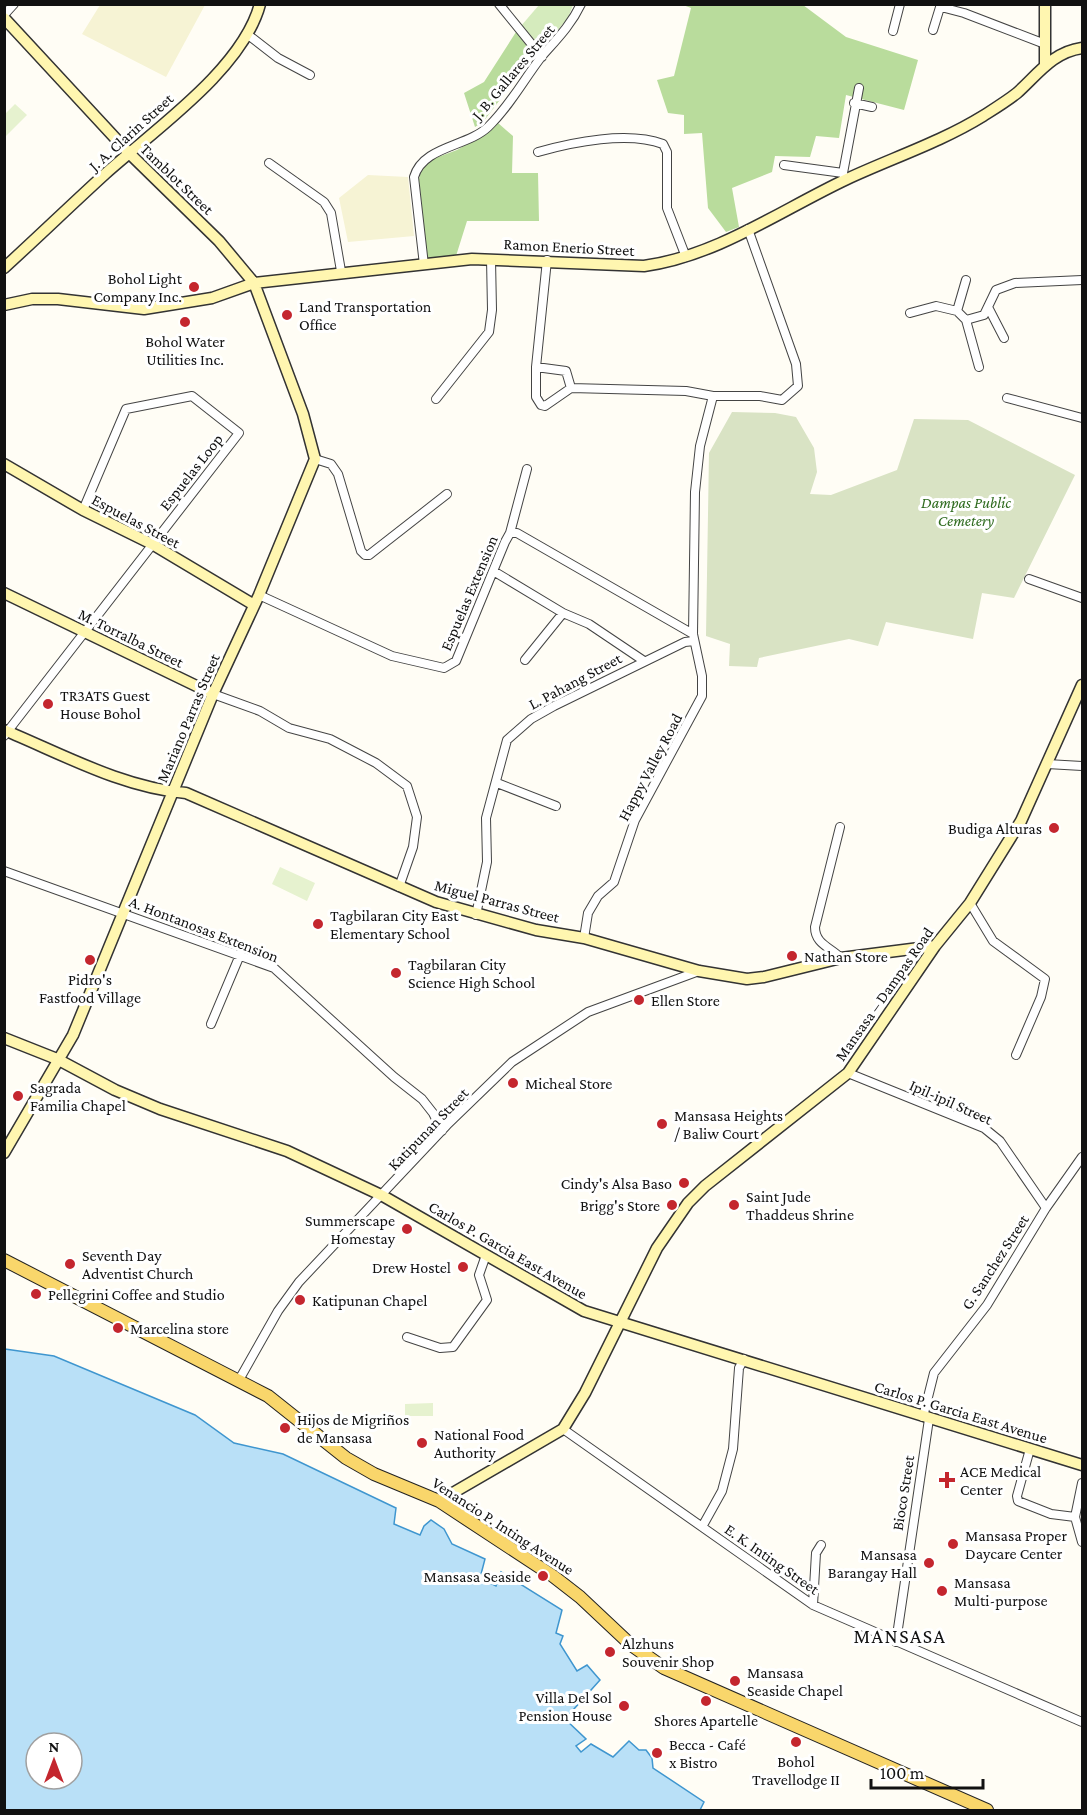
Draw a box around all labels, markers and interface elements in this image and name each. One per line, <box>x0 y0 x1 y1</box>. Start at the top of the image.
street label: J. B. Gallares Street <box>467 20 559 125</box>
street label: J. A. Clarin Street <box>84 89 178 176</box>
street label: Tamblot Street <box>137 140 217 218</box>
street label: Ramon Enerio Street <box>503 235 636 259</box>
place label: Bohol Light Company Inc. <box>93 270 183 306</box>
marker: Bohol Light Company Inc. <box>187 280 201 294</box>
place label: Land Transportation Office <box>299 298 432 333</box>
marker: Land Transportation Office <box>280 308 294 322</box>
marker: Bohol Water Utilities Inc. <box>178 315 192 329</box>
place label: Bohol Water Utilities Inc. <box>145 333 225 368</box>
street label: Espuelas Loop <box>156 431 227 514</box>
street label: Espuelas Street <box>89 491 184 553</box>
park label: Dampas Public Cemetery <box>921 494 1011 530</box>
street label: Espuelas Extension <box>437 533 502 653</box>
street label: M. Torralba Street <box>76 605 187 671</box>
street label: L. Pahang Street <box>526 649 625 713</box>
street label: Mariano Parras Street <box>153 651 223 785</box>
place label: TR3ATS Guest House Bohol <box>60 687 150 722</box>
marker: TR3ATS Guest House Bohol <box>41 697 55 711</box>
street label: Happy Valley Road <box>615 710 687 824</box>
place label: Budiga Alturas <box>948 820 1042 838</box>
marker: Budiga Alturas <box>1047 821 1061 835</box>
street label: Miguel Parras Street <box>433 876 562 927</box>
street label: A. Hontanosas Extension <box>127 893 281 965</box>
place label: Tagbilaran City East Elementary School <box>330 907 459 943</box>
marker: Tagbilaran City East Elementary School <box>311 917 325 931</box>
street label: Mansasa – Dampas Road <box>831 924 938 1065</box>
place label: Nathan Store <box>804 948 888 965</box>
marker: Nathan Store <box>785 949 799 963</box>
marker: Pidro's Fastfood Village <box>83 953 97 967</box>
place label: Tagbilaran City Science High School <box>408 956 535 992</box>
marker: Tagbilaran City Science High School <box>389 966 403 980</box>
place label: Pidro's Fastfood Village <box>39 971 141 1007</box>
place label: Ellen Store <box>651 992 720 1009</box>
marker: Ellen Store <box>632 993 646 1007</box>
place label: Micheal Store <box>525 1075 612 1092</box>
marker: Micheal Store <box>506 1076 520 1090</box>
street label: Ipil-ipil Street <box>907 1076 996 1129</box>
place label: Sagrada Familia Chapel <box>30 1079 126 1115</box>
street label: Katipunan Street <box>384 1084 473 1174</box>
marker: Sagrada Familia Chapel <box>11 1089 25 1103</box>
place label: Mansasa Heights / Baliw Court <box>674 1107 783 1142</box>
marker: Mansasa Heights / Baliw Court <box>655 1117 669 1131</box>
place label: Cindy's Alsa Baso <box>561 1175 672 1193</box>
marker: Cindy's Alsa Baso <box>677 1176 691 1190</box>
place label: Saint Jude Thaddeus Shrine <box>746 1188 854 1223</box>
place label: Brigg's Store <box>580 1197 660 1215</box>
street label: Carlos P. Garcia East Avenue <box>426 1198 590 1302</box>
marker: Brigg's Store <box>665 1198 679 1212</box>
marker: Saint Jude Thaddeus Shrine <box>727 1198 741 1212</box>
street label: G. Sanchez Street <box>958 1211 1032 1313</box>
place label: Summerscape Homestay <box>305 1212 396 1248</box>
marker: Summerscape Homestay <box>400 1222 414 1236</box>
place label: Seventh Day Adventist Church <box>82 1247 194 1282</box>
marker: Seventh Day Adventist Church <box>63 1257 77 1271</box>
place label: Drew Hostel <box>372 1259 451 1276</box>
marker: Drew Hostel <box>456 1260 470 1274</box>
place label: Pellegrini Coffee and Studio <box>48 1286 225 1304</box>
marker: Pellegrini Coffee and Studio <box>29 1287 43 1301</box>
place label: Katipunan Chapel <box>312 1292 427 1310</box>
marker: Katipunan Chapel <box>293 1293 307 1307</box>
place label: Marcelina store <box>130 1320 229 1337</box>
marker: Marcelina store <box>111 1321 125 1335</box>
street label: Carlos P. Garcia East Avenue <box>872 1378 1050 1446</box>
place label: Hijos de Migriños de Mansasa <box>297 1411 409 1446</box>
marker: Hijos de Migriños de Mansasa <box>278 1421 292 1435</box>
place label: National Food Authority <box>434 1426 525 1462</box>
marker: National Food Authority <box>415 1436 429 1450</box>
street label: Bioco Street <box>889 1454 917 1532</box>
place label: ACE Medical Center <box>960 1463 1041 1498</box>
marker: ACE Medical Center <box>938 1471 956 1489</box>
street label: Venancio P. Inting Avenue <box>428 1474 577 1579</box>
street label: E. K. Inting Street <box>721 1520 823 1599</box>
place label: Mansasa Proper Daycare Center <box>965 1527 1067 1563</box>
marker: Mansasa Proper Daycare Center <box>946 1537 960 1551</box>
place label: Mansasa Barangay Hall <box>828 1546 918 1582</box>
marker: Mansasa Barangay Hall <box>922 1556 936 1570</box>
place label: Mansasa Seaside <box>424 1568 531 1585</box>
marker: Mansasa Seaside <box>536 1569 550 1583</box>
place label: Mansasa Multi-purpose <box>954 1574 1047 1610</box>
marker: Mansasa Multi-purpose <box>935 1584 949 1598</box>
district label: MANSASA <box>854 1625 946 1647</box>
place label: Alzhuns Souvenir Shop <box>622 1635 714 1671</box>
marker: Alzhuns Souvenir Shop <box>603 1645 617 1659</box>
place label: Mansasa Seaside Chapel <box>747 1664 843 1700</box>
marker: Mansasa Seaside Chapel <box>728 1674 742 1688</box>
place label: Villa Del Sol Pension House <box>518 1689 612 1724</box>
marker: Shores Apartelle <box>699 1694 713 1708</box>
marker: Villa Del Sol Pension House <box>617 1699 631 1713</box>
place label: Shores Apartelle <box>654 1712 758 1730</box>
north arrow <box>24 1731 84 1791</box>
marker: Bohol Travellodge II <box>789 1735 803 1749</box>
place label: Becca - Café x Bistro <box>669 1736 746 1771</box>
text: N <box>49 1738 60 1755</box>
marker: Becca - Café x Bistro <box>650 1746 664 1760</box>
scale bar <box>871 1752 984 1790</box>
place label: Bohol Travellodge II <box>752 1753 840 1789</box>
text: 100 m <box>880 1763 925 1783</box>

